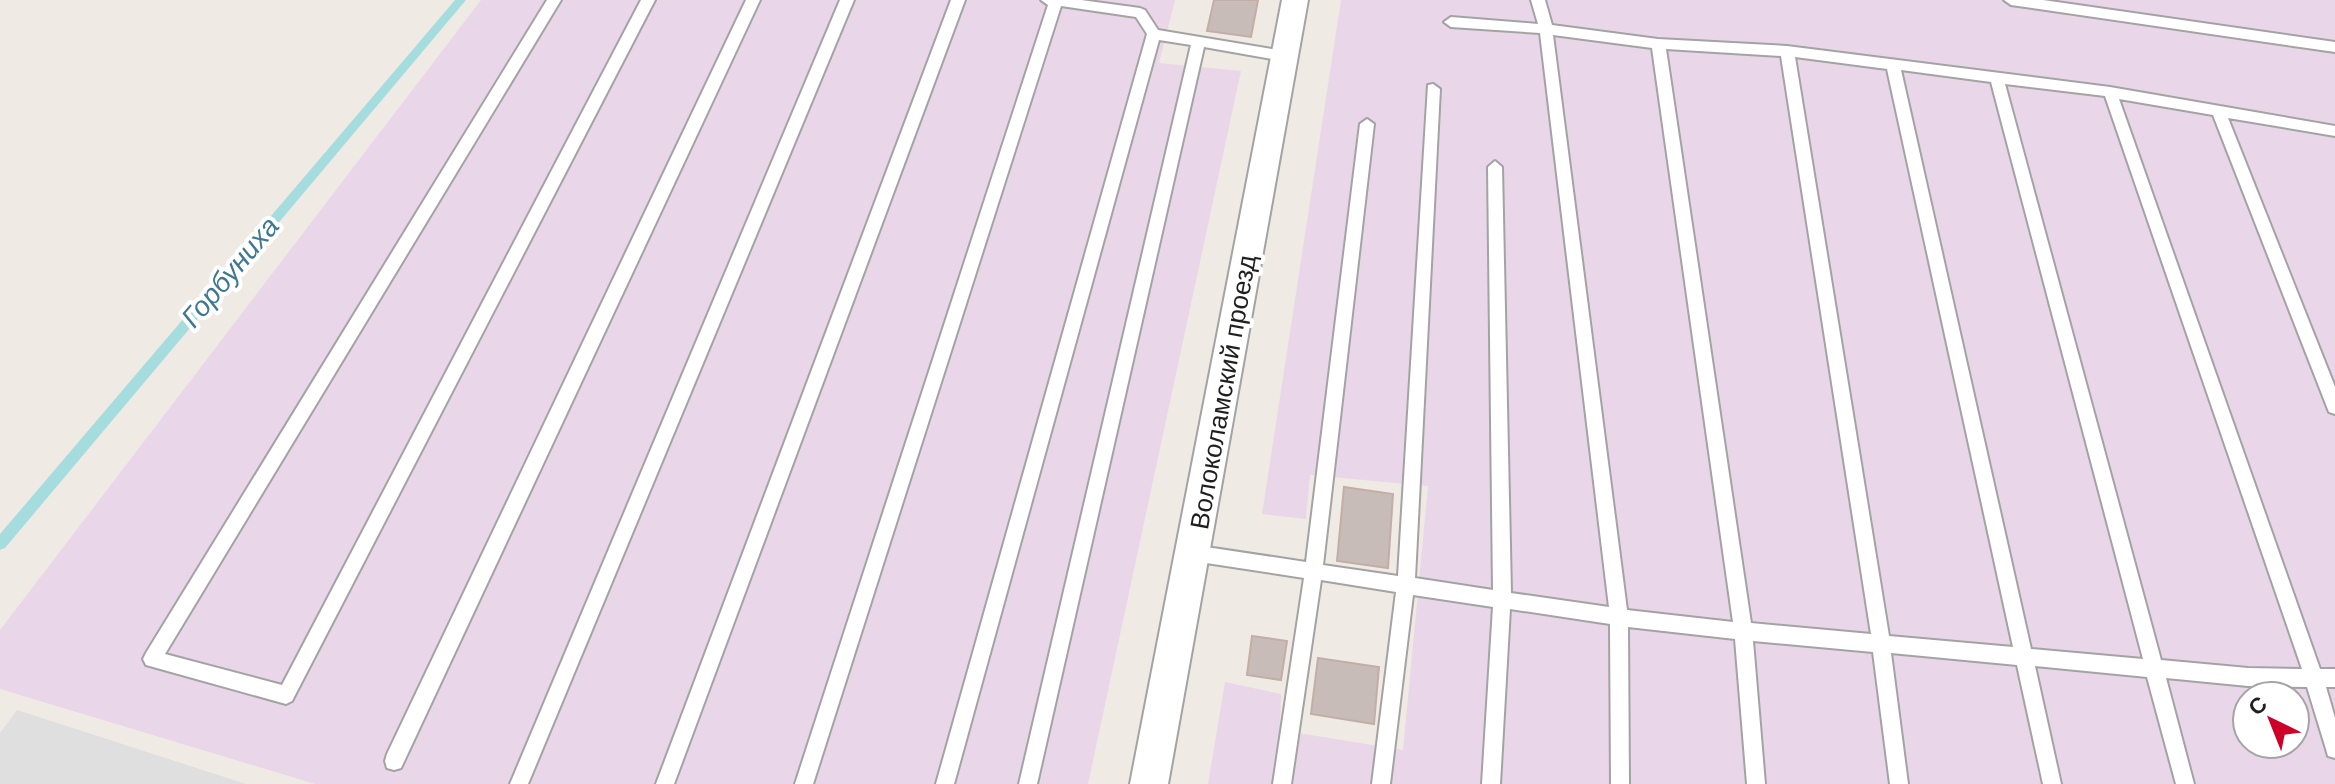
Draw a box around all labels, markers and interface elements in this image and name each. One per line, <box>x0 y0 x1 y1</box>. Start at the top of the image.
water label: Горбуниха <box>175 211 285 333</box>
street label: Волоколамский проезд <box>1184 252 1262 532</box>
north arrow <box>2231 680 2311 760</box>
text: С <box>2243 691 2272 720</box>

